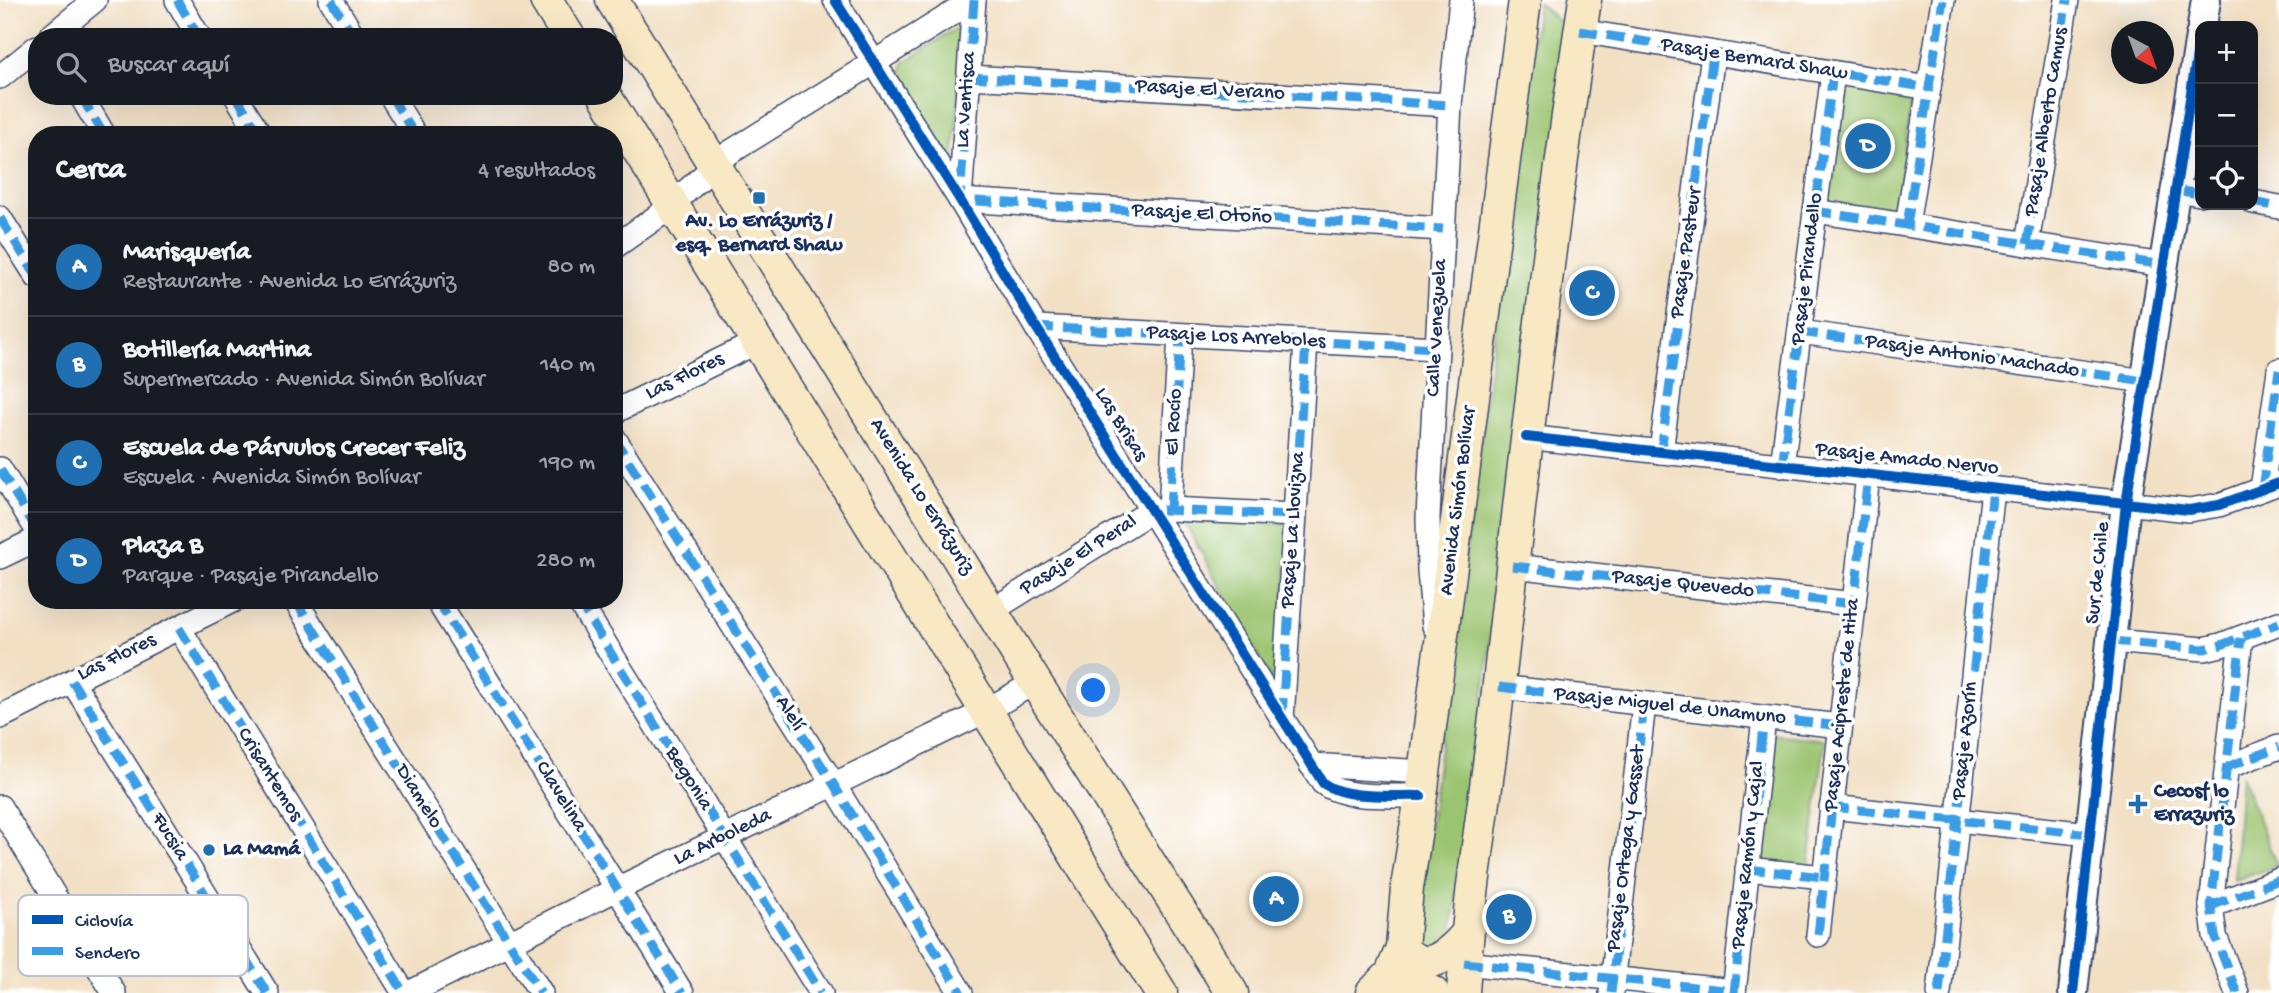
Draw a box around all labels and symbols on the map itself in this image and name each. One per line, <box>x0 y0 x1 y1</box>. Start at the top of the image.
north arrow <box>2111 21 2174 84</box>
street label: Pasaje Alberto Camus <box>2020 25 2074 219</box>
street label: Pasaje Bernard Shaw <box>1658 33 1850 87</box>
street label: La Ventisca <box>951 50 983 149</box>
street label: Pasaje El Verano <box>1134 75 1286 107</box>
pin: D <box>1845 120 1891 172</box>
street label: Pasaje Pasteur <box>1665 184 1709 321</box>
marker: Av. Lo Errázuriz / esq. Bernard Shaw <box>751 190 767 206</box>
street label: Pasaje Pirandello <box>1786 191 1830 347</box>
street label: Pasaje El Otoño <box>1130 199 1273 231</box>
place label: Av. Lo Errázuriz / esq. Bernard Shaw <box>674 210 843 259</box>
street label: Calle Venezuela <box>1422 257 1454 397</box>
pin: C <box>1569 267 1615 319</box>
street label: Pasaje Los Arreboles <box>1145 321 1327 355</box>
street label: Pasaje Antonio Machado <box>1862 329 2081 384</box>
street label: Las Flores <box>642 347 730 407</box>
street label: Las Brisas <box>1088 384 1153 467</box>
street label: El Rocío <box>1161 388 1189 456</box>
street label: Avenida Simón Bolívar <box>1435 404 1483 597</box>
street label: Avenida Lo Errázuriz <box>863 414 980 580</box>
street label: Pasaje Amado Nervo <box>1813 438 2000 482</box>
street label: Pasaje La Llovizna <box>1276 450 1312 610</box>
street label: Pasaje El Peral <box>1015 510 1142 602</box>
street label: Sur de Chile <box>2081 519 2117 625</box>
street label: Pasaje Quevedo <box>1610 565 1755 605</box>
street label: Pasaje Acipreste de Hita <box>1819 596 1867 814</box>
street label: Las Flores <box>74 628 162 688</box>
your location <box>1076 673 1110 707</box>
street label: Pasaje Azorín <box>1947 680 1985 803</box>
street label: Pasaje Miguel de Unamuno <box>1552 682 1787 732</box>
street label: Alelí <box>769 692 810 737</box>
street label: Crisantemos <box>230 724 308 828</box>
street label: Begonia <box>658 742 718 817</box>
street label: Pasaje Ortega y Gasset <box>1602 742 1652 955</box>
street label: Clavelina <box>529 757 592 838</box>
street label: Diamelo <box>387 758 448 834</box>
street label: Pasaje Ramón y Cajal <box>1727 760 1771 951</box>
place label: Cecosf lo Errazuriz <box>2153 780 2236 829</box>
marker: Cecosf lo Errazuriz <box>2128 794 2148 814</box>
street label: La Arboleda <box>670 803 777 872</box>
street label: Fucsia <box>144 808 194 867</box>
place label: La Mamá <box>223 838 301 863</box>
marker: La Mamá <box>201 842 217 858</box>
pin: A <box>1253 873 1299 925</box>
pin: B <box>1486 891 1532 943</box>
legend <box>18 895 248 976</box>
text: Ciclovía <box>75 911 134 934</box>
text: Sendero <box>75 943 140 966</box>

